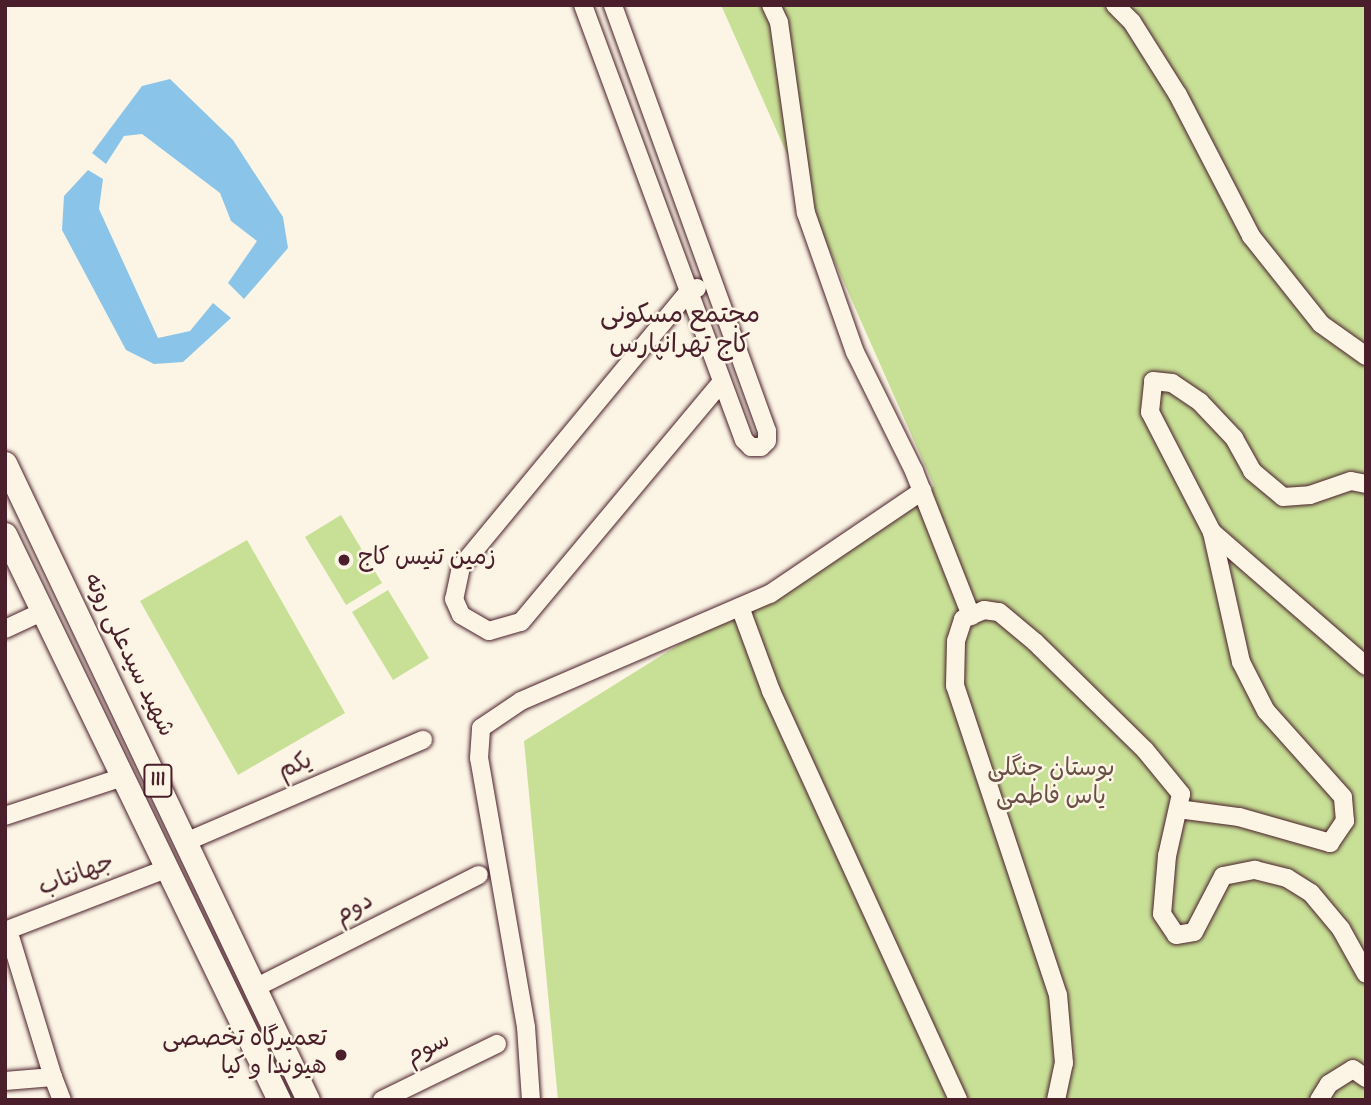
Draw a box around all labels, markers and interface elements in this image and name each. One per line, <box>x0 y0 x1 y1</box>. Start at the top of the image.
district label: مجتمع مسکونی کاج تهرانپارس <box>600 301 760 362</box>
place label: زمین تنیس کاج <box>358 546 496 574</box>
marker: زمین تنیس کاج <box>336 552 352 568</box>
street label: شهید سیدعلی روته <box>75 570 179 742</box>
street label: یکم <box>275 748 317 788</box>
park label: بوستان جنگلی یاس فاطمی <box>987 757 1115 813</box>
road number: 111 <box>142 762 174 800</box>
street label: جهانتاب <box>35 849 119 905</box>
street label: دوم <box>331 888 379 932</box>
place label: تعمیرگاه تخصصی هیوندا و کیا <box>162 1027 327 1083</box>
street label: سوم <box>402 1027 456 1073</box>
marker: تعمیرگاه تخصصی هیوندا و کیا <box>333 1047 349 1063</box>

